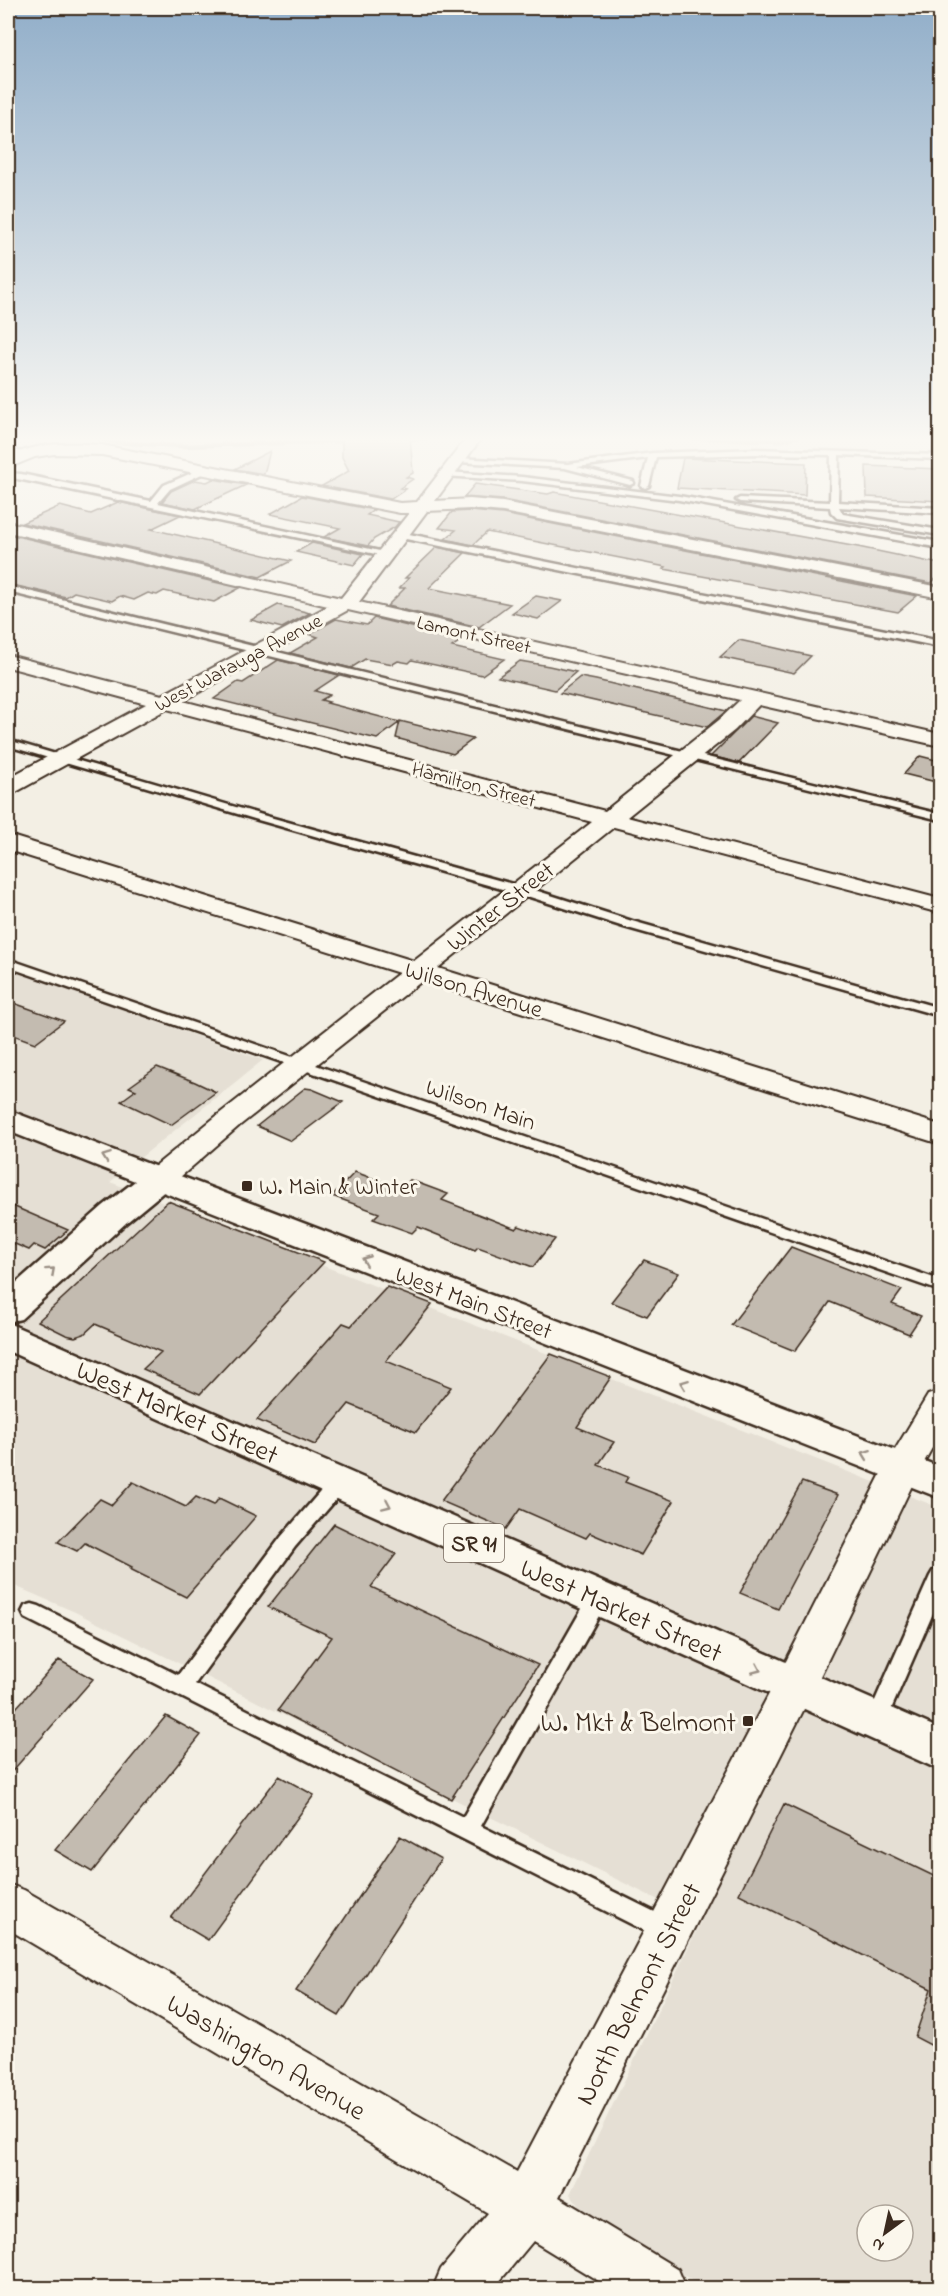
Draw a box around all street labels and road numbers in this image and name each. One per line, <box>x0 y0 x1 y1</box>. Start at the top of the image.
street label: West Watauga Avenue <box>150 608 329 722</box>
street label: Lamont Street <box>414 609 534 664</box>
street label: Hamilton Street <box>408 756 539 817</box>
street label: Winter Street <box>440 855 563 961</box>
street label: Wilson Avenue <box>400 954 547 1029</box>
street label: Wilson Main <box>420 1071 540 1142</box>
street label: West Main Street <box>389 1258 557 1350</box>
street label: West Market Street <box>69 1351 284 1477</box>
road number: SR 91 <box>444 1524 504 1562</box>
street label: West Market Street <box>513 1549 728 1675</box>
street label: North Belmont Street <box>566 1876 714 2113</box>
street label: Washington Avenue <box>158 1985 373 2133</box>

